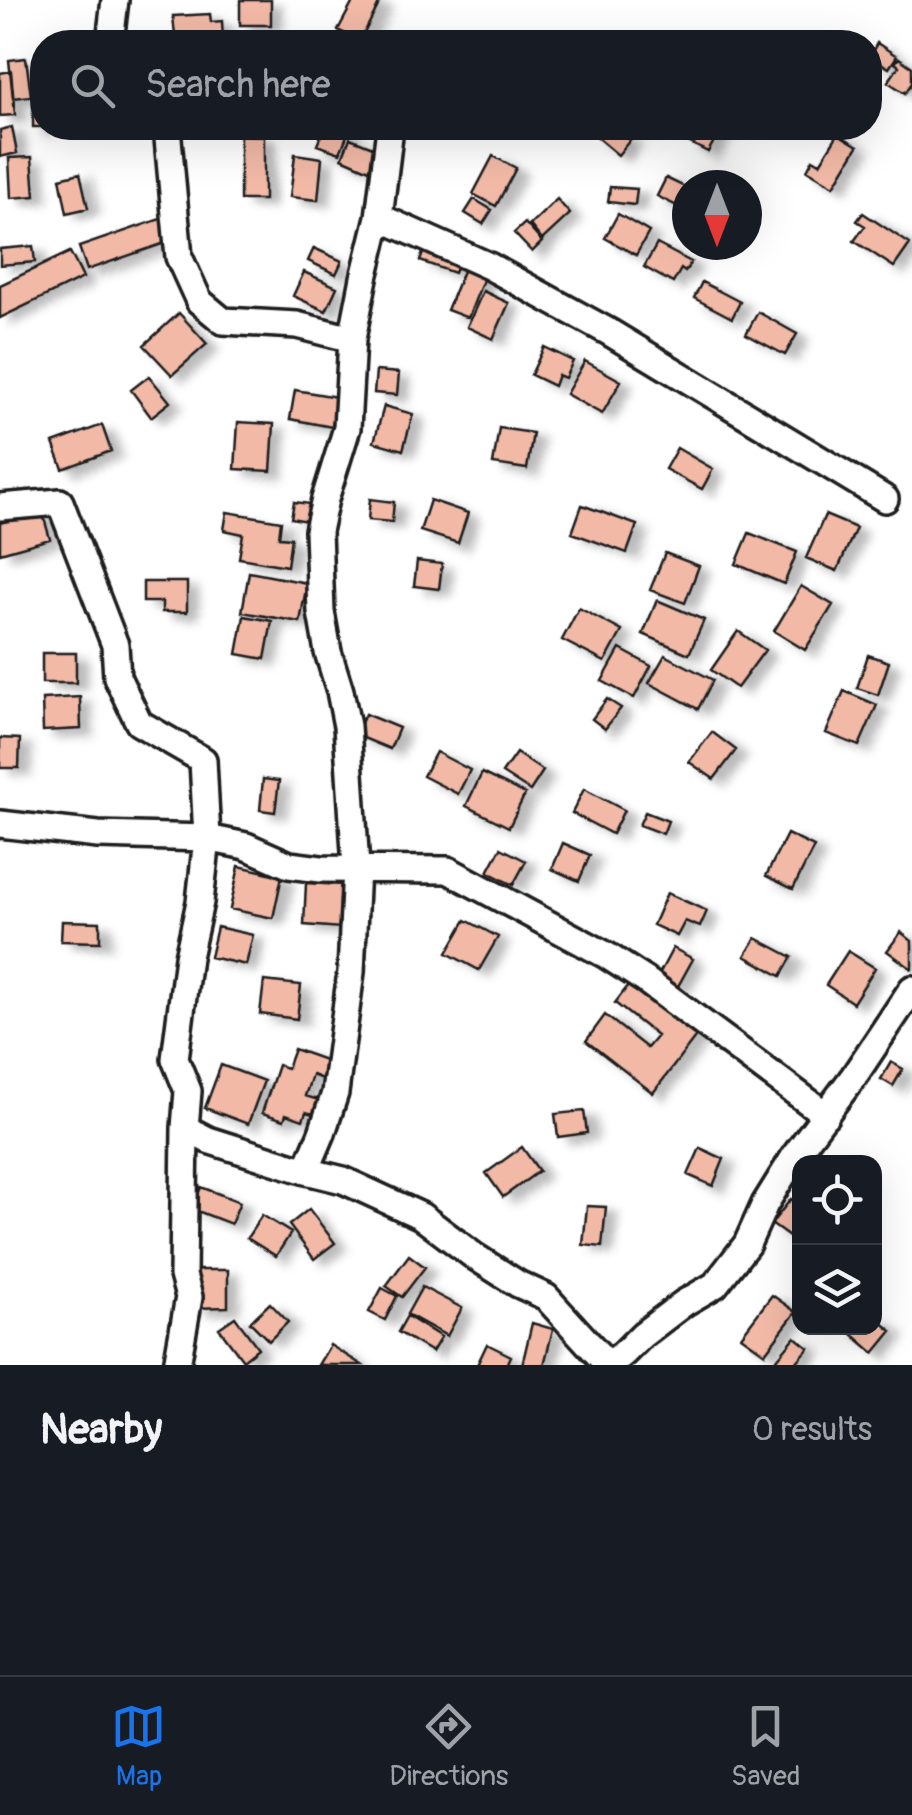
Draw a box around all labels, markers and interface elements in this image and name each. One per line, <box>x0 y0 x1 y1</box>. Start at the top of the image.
search box <box>30 30 882 140</box>
icon: search <box>65 58 120 113</box>
text: Search here <box>145 61 331 109</box>
north arrow <box>672 170 762 260</box>
map controls <box>792 1155 882 1335</box>
button: locate <box>792 1155 882 1245</box>
button: layers <box>792 1245 882 1335</box>
text: Nearby <box>40 1404 162 1456</box>
text: 0 results <box>752 1410 872 1450</box>
tab: Map <box>111 1699 166 1794</box>
tab: Directions <box>389 1699 508 1794</box>
tab: Saved <box>731 1699 801 1794</box>

